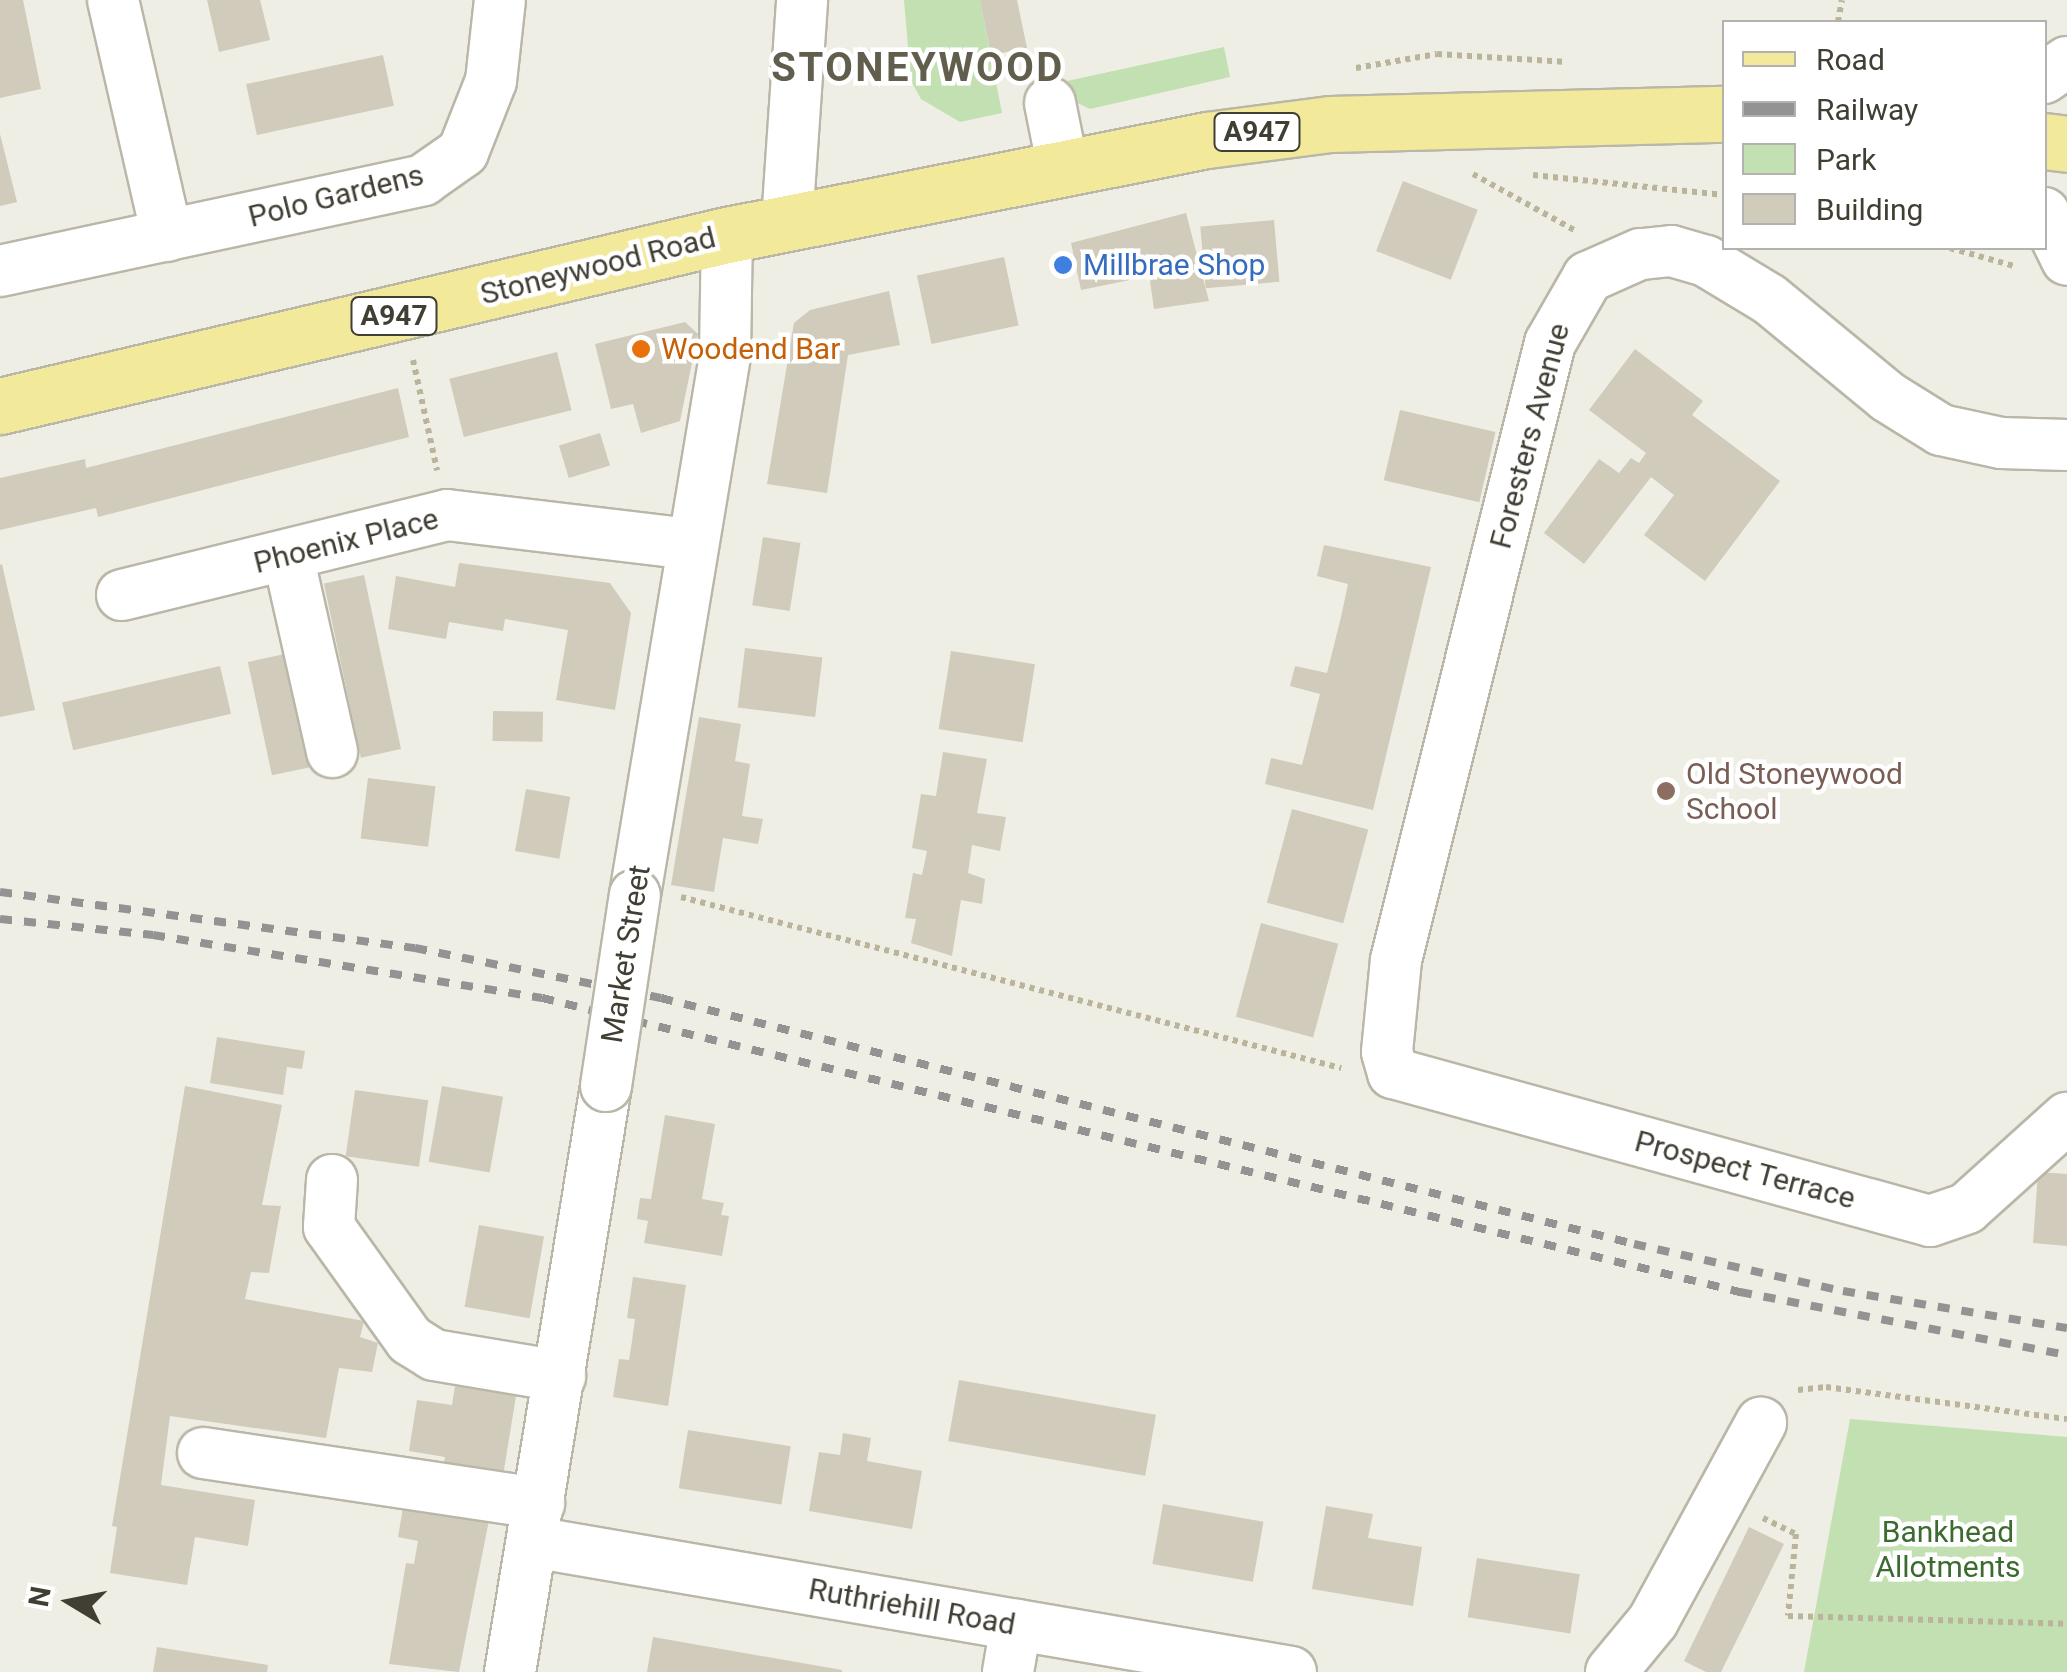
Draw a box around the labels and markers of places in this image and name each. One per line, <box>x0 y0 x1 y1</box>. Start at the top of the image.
place label: Millbrae Shop <box>1083 247 1265 283</box>
marker: Millbrae Shop <box>1052 254 1074 276</box>
place label: Woodend Bar <box>661 331 840 367</box>
marker: Woodend Bar <box>630 338 652 360</box>
place label: Old Stoneywood School <box>1686 756 1903 826</box>
marker: Old Stoneywood School <box>1655 780 1677 802</box>

